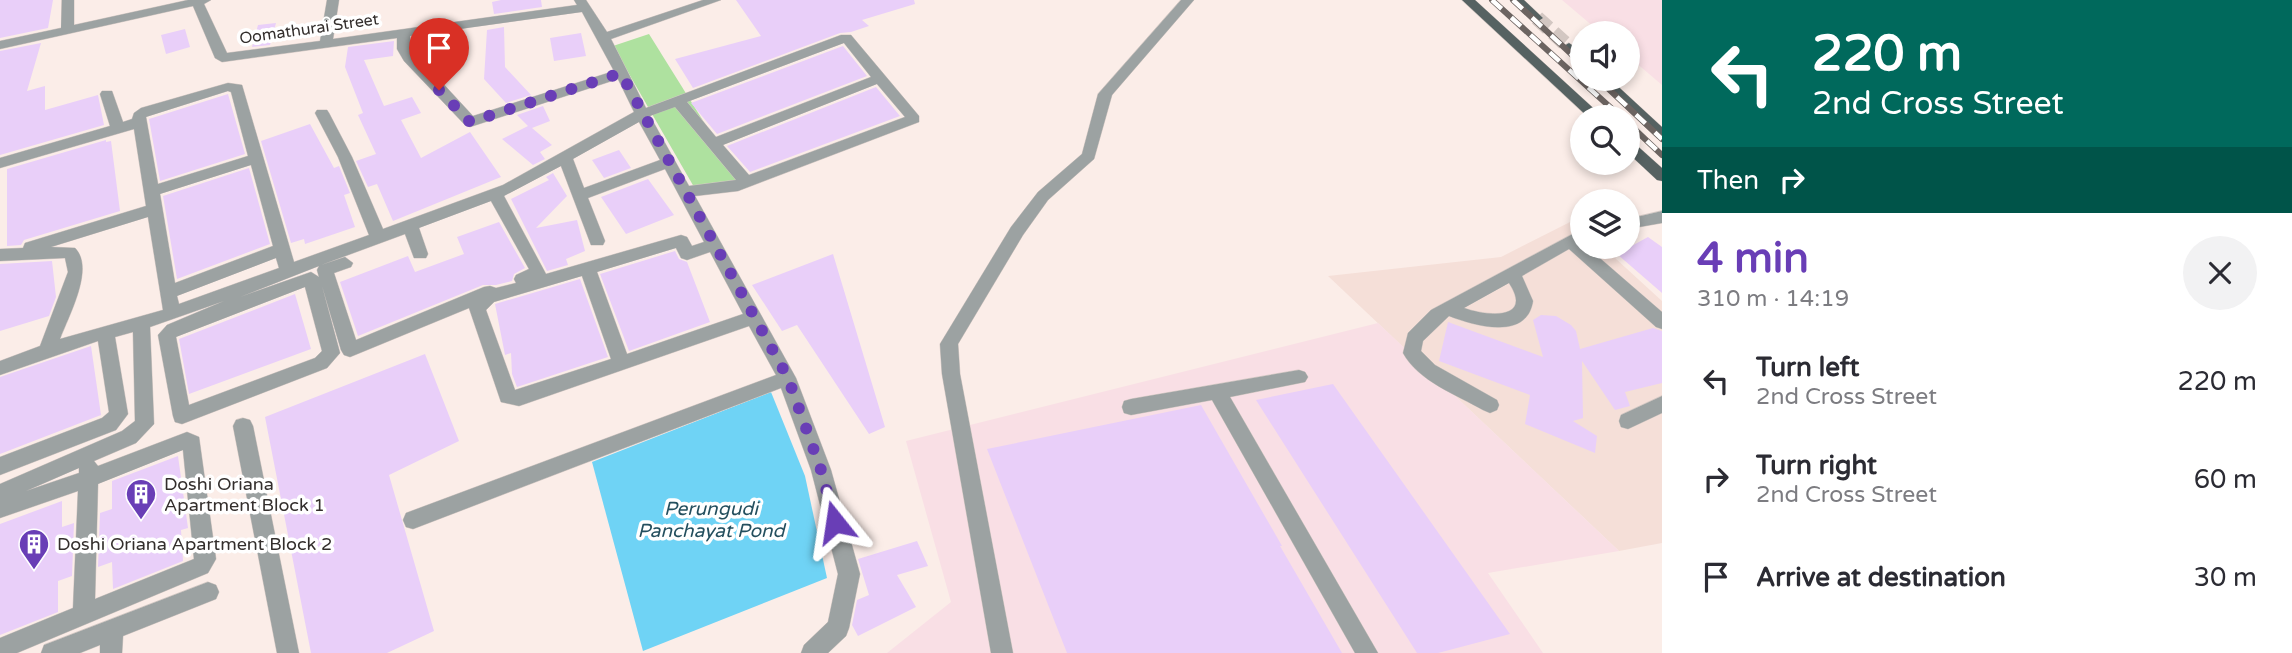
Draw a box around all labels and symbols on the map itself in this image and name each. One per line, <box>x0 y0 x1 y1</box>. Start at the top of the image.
street label: Oomathurai Street <box>238 9 380 49</box>
pin <box>409 18 469 90</box>
place label: Doshi Oriana Apartment Block 1 <box>164 473 325 516</box>
building icon: Doshi Oriana Apartment Block 1 <box>124 477 158 521</box>
position arrow <box>798 485 872 559</box>
water label: Perungudi Panchayat Pond <box>637 498 787 542</box>
building icon: Doshi Oriana Apartment Block 2 <box>17 527 51 571</box>
place label: Doshi Oriana Apartment Block 2 <box>57 533 332 555</box>

